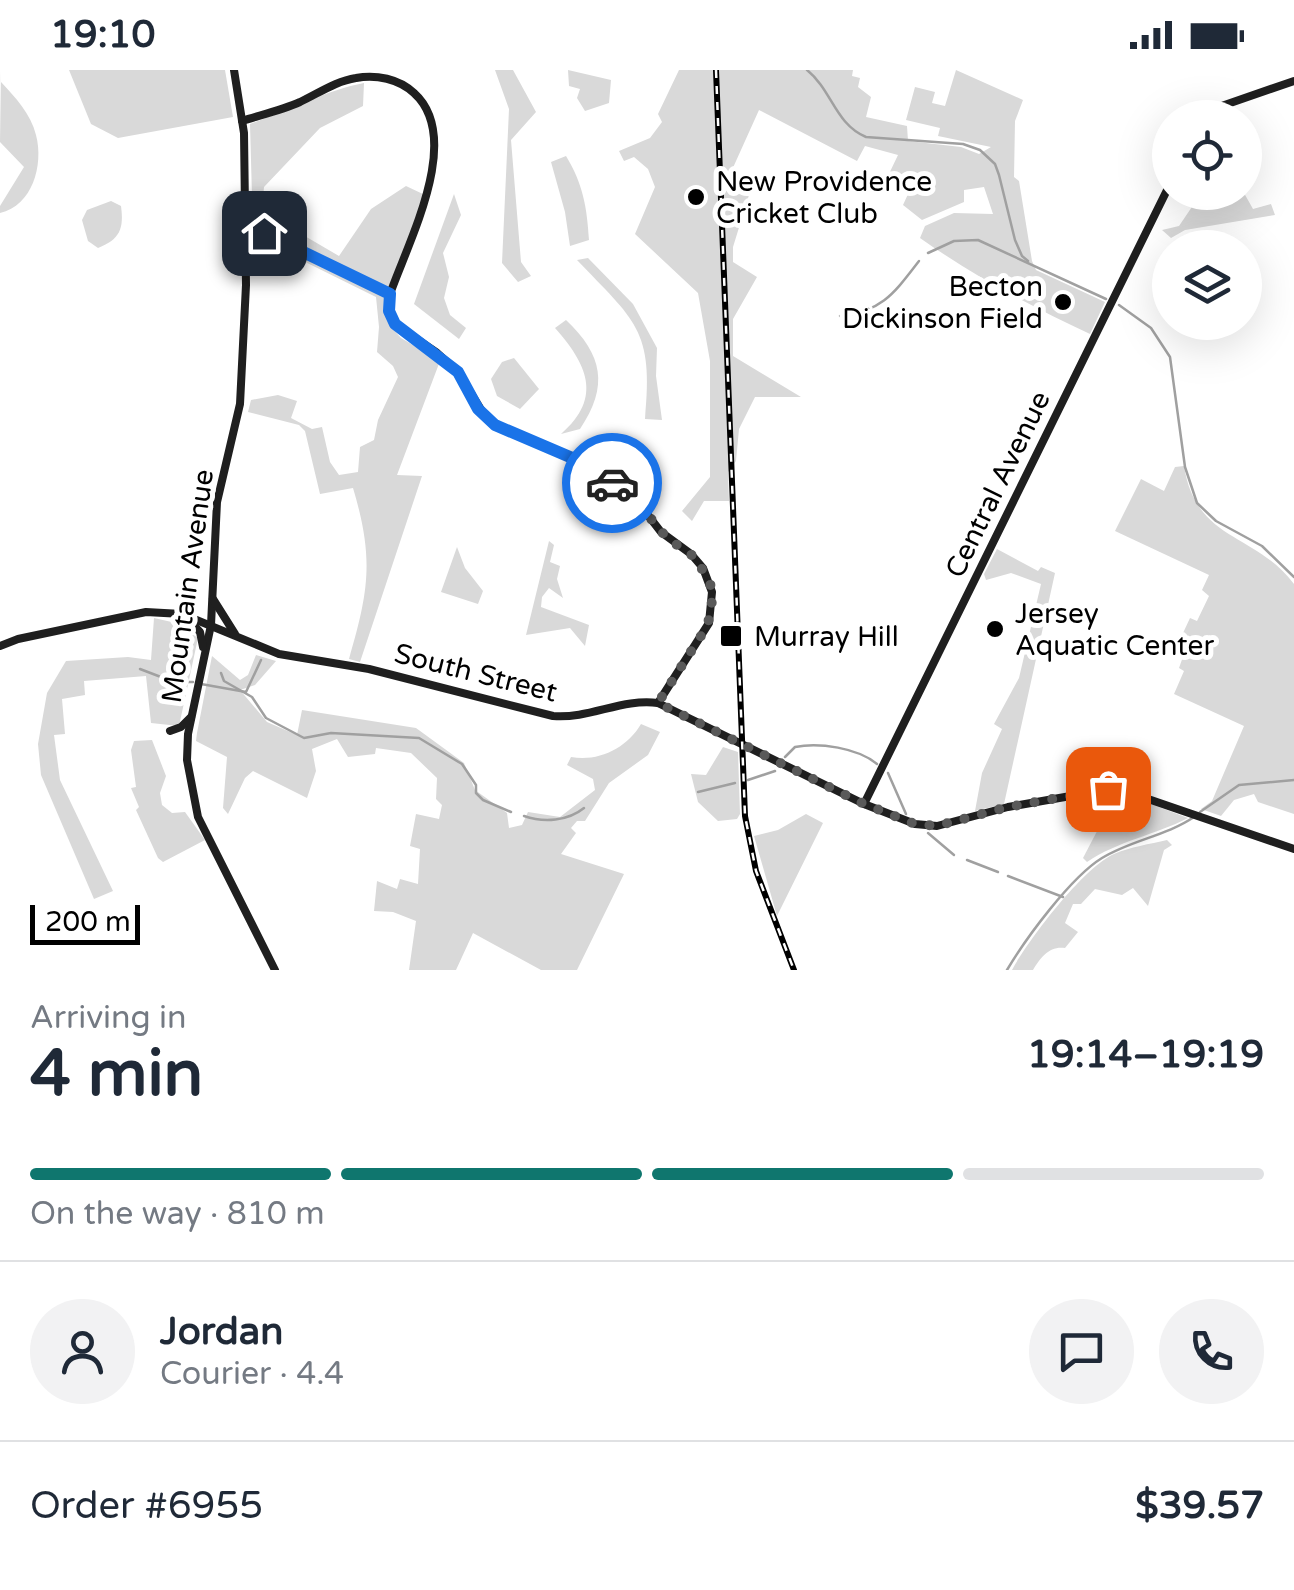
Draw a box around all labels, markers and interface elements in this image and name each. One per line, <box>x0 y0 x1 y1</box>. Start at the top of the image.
text: 19:10 <box>50 12 155 58</box>
map controls <box>1152 100 1262 340</box>
button: locate <box>1152 100 1262 210</box>
place label: New Providence Cricket Club <box>716 165 932 231</box>
marker: New Providence Cricket Club <box>685 186 707 208</box>
pin <box>222 191 307 276</box>
icon: home <box>237 206 292 261</box>
button: layers <box>1152 230 1262 340</box>
place label: Becton Dickinson Field <box>842 270 1043 336</box>
marker: Becton Dickinson Field <box>1052 291 1074 313</box>
street label: Central Avenue <box>938 386 1058 583</box>
courier <box>562 433 662 533</box>
icon: car <box>585 456 640 511</box>
street label: Mountain Avenue <box>155 467 221 705</box>
place label: Jersey Aquatic Center <box>1015 597 1214 663</box>
marker: Jersey Aquatic Center <box>984 618 1006 640</box>
place label: Murray Hill <box>754 620 899 654</box>
marker: Murray Hill <box>718 623 744 649</box>
street label: South Street <box>391 636 561 710</box>
pin <box>1066 747 1151 832</box>
icon: bag <box>1081 762 1136 817</box>
scale bar <box>30 900 140 944</box>
text: 200 m <box>45 905 131 939</box>
text: Arriving in <box>30 999 187 1037</box>
text: 19:14–19:19 <box>1027 1032 1264 1078</box>
text: 4 min <box>30 1035 203 1114</box>
text: On the way · 810 m <box>30 1195 325 1233</box>
button: person <box>30 1299 135 1404</box>
button: chat <box>1029 1299 1134 1404</box>
button: phone <box>1159 1299 1264 1404</box>
text: Jordan <box>160 1309 283 1355</box>
text: Courier · 4.4 <box>160 1355 344 1393</box>
text: Order #6955 <box>30 1483 263 1529</box>
text: $39.57 <box>1135 1483 1264 1529</box>

